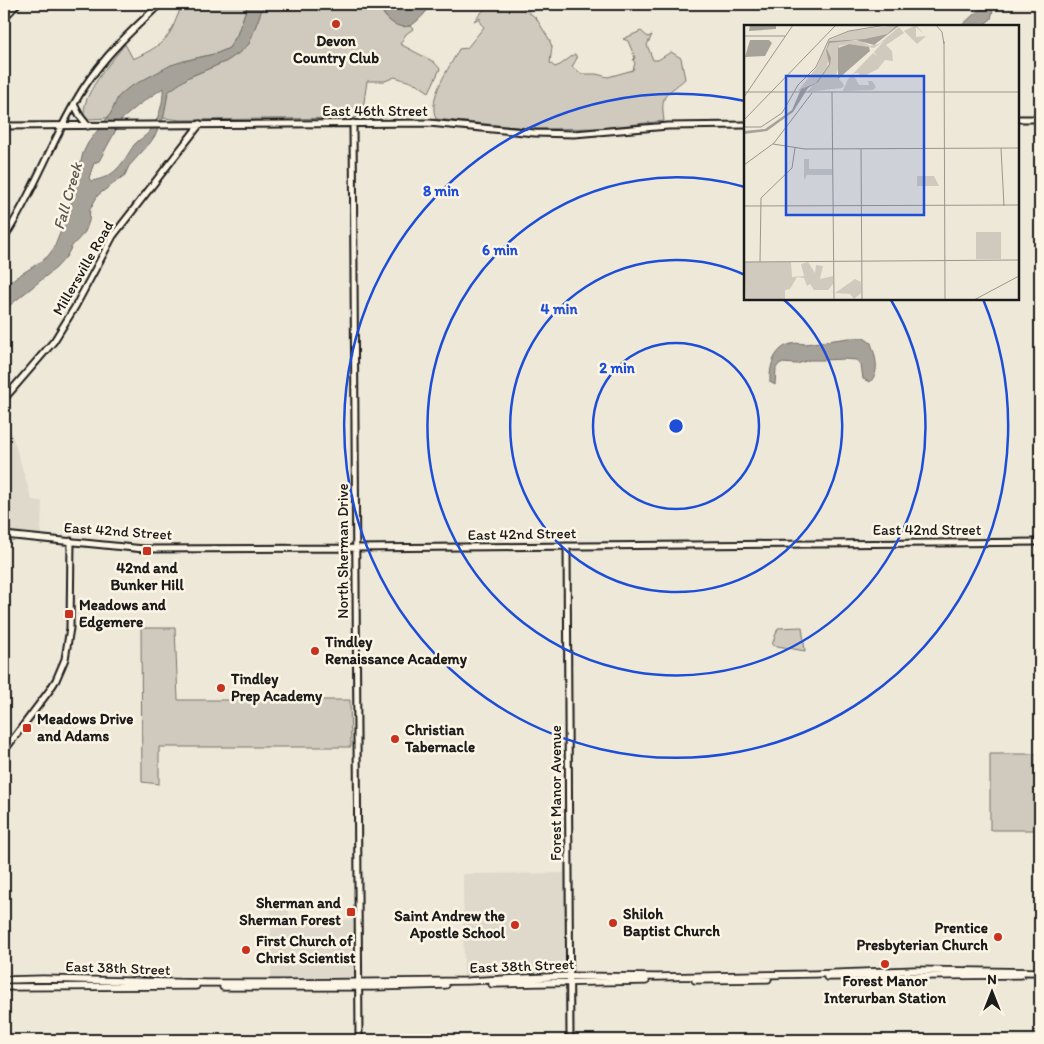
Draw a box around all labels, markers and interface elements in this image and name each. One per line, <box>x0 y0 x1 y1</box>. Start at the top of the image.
marker: Devon Country Club <box>330 18 342 30</box>
inset map <box>744 25 1019 300</box>
place label: Devon Country Club <box>293 32 379 68</box>
street label: East 46th Street <box>322 102 428 120</box>
water label: Fall Creek <box>49 160 86 232</box>
text: 8 min <box>423 182 460 200</box>
street label: Millersville Road <box>49 218 117 318</box>
text: 6 min <box>482 241 519 259</box>
text: 4 min <box>541 300 578 318</box>
text: 2 min <box>599 359 636 377</box>
centre of rings <box>667 417 685 435</box>
street label: North Sherman Drive <box>334 483 352 619</box>
street label: East 42nd Street <box>63 518 173 544</box>
street label: East 42nd Street <box>873 521 982 539</box>
street label: East 42nd Street <box>467 524 577 544</box>
marker: 42nd and Bunker Hill <box>141 545 153 557</box>
place label: 42nd and Bunker Hill <box>110 559 184 594</box>
place label: Meadows and Edgemere <box>79 596 167 632</box>
marker: Meadows and Edgemere <box>63 608 75 620</box>
place label: Tindley Renaissance Academy <box>324 633 468 669</box>
marker: Tindley Renaissance Academy <box>309 645 321 657</box>
place label: Tindley Prep Academy <box>230 670 323 706</box>
marker: Tindley Prep Academy <box>215 682 227 694</box>
place label: Meadows Drive and Adams <box>37 710 133 745</box>
place label: Christian Tabernacle <box>404 721 475 756</box>
marker: Meadows Drive and Adams <box>21 722 33 734</box>
street label: Forest Manor Avenue <box>547 725 565 861</box>
marker: Christian Tabernacle <box>389 733 401 745</box>
place label: Sherman and Sherman Forest <box>239 894 342 929</box>
place label: Shiloh Baptist Church <box>623 905 720 941</box>
marker: Sherman and Sherman Forest <box>345 906 357 918</box>
place label: Saint Andrew the Apostle School <box>394 907 506 943</box>
marker: Shiloh Baptist Church <box>607 917 619 929</box>
marker: Saint Andrew the Apostle School <box>509 919 521 931</box>
place label: Prentice Presbyterian Church <box>856 919 988 955</box>
marker: Prentice Presbyterian Church <box>992 931 1004 943</box>
place label: First Church of Christ Scientist <box>256 932 356 967</box>
marker: First Church of Christ Scientist <box>240 944 252 956</box>
street label: East 38th Street <box>469 955 575 977</box>
street label: East 38th Street <box>65 957 171 979</box>
marker: Forest Manor Interurban Station <box>879 958 891 970</box>
north arrow <box>966 966 1016 1016</box>
text: N <box>987 971 997 988</box>
place label: Forest Manor Interurban Station <box>824 972 946 1007</box>

